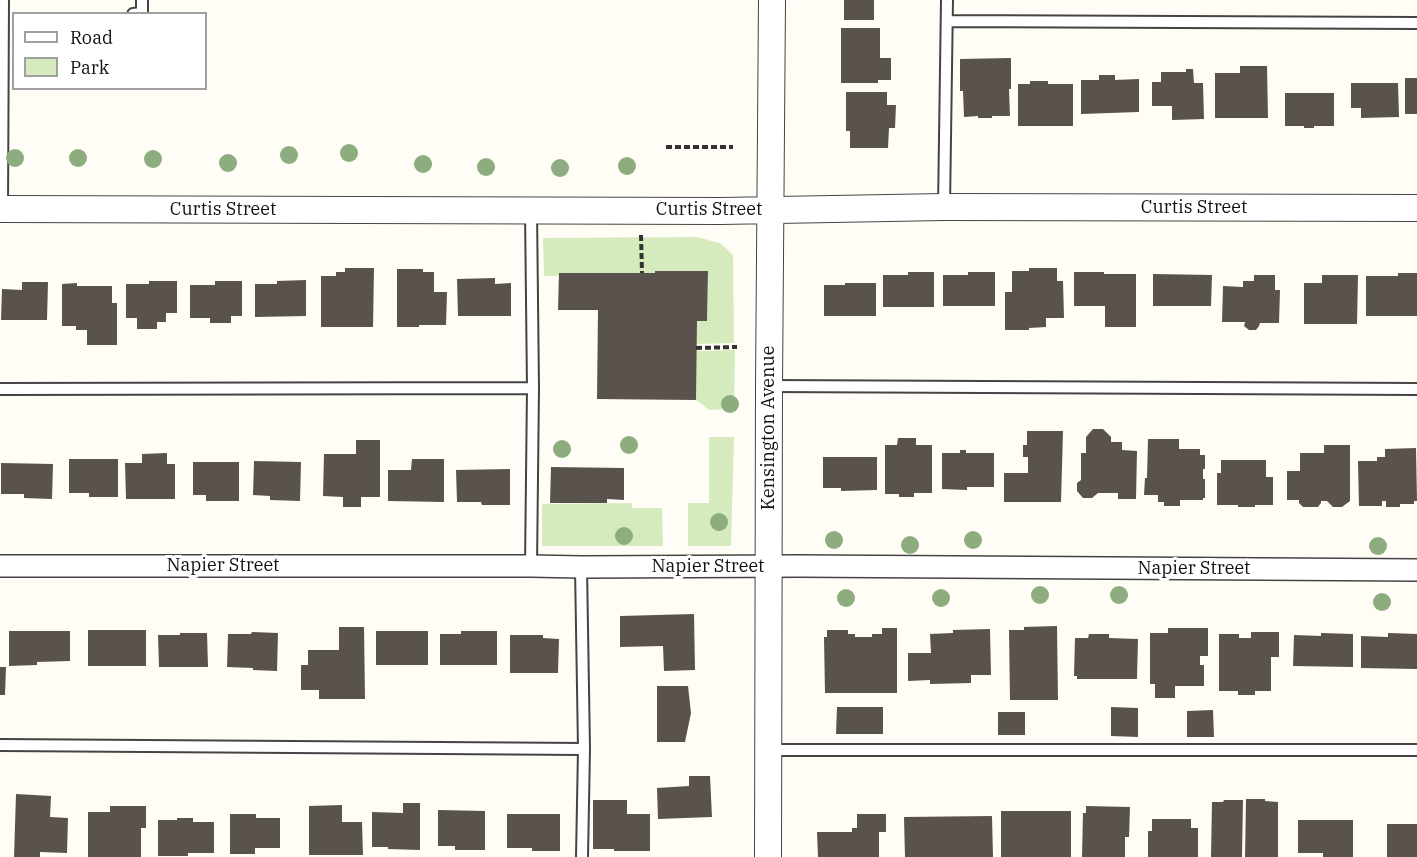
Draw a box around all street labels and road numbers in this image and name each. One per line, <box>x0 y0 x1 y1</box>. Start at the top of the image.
street label: Curtis Street <box>1141 197 1247 219</box>
street label: Curtis Street <box>170 199 276 221</box>
street label: Curtis Street <box>656 199 762 221</box>
street label: Kensington Avenue <box>758 346 780 510</box>
street label: Napier Street <box>167 555 279 577</box>
street label: Napier Street <box>652 556 764 578</box>
street label: Napier Street <box>1138 558 1250 580</box>

